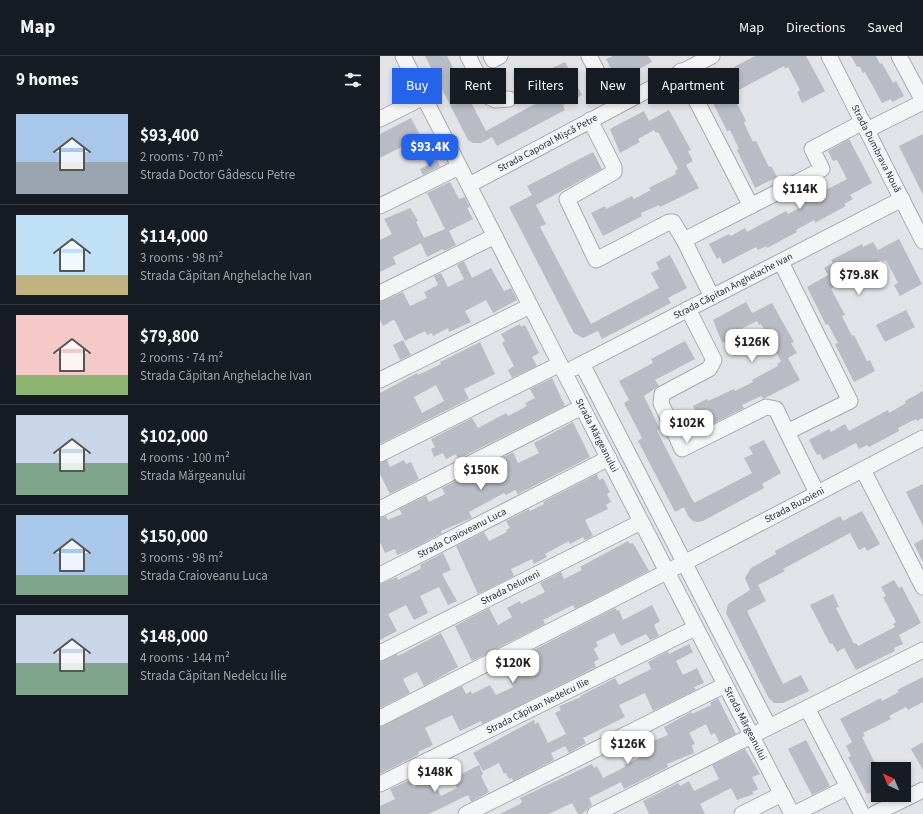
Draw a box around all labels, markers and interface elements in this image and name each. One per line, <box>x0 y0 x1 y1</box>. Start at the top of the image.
text: Map <box>20 14 55 41</box>
text: Map <box>739 18 764 38</box>
text: Directions <box>786 18 845 38</box>
text: Saved <box>867 18 903 38</box>
text: 9 homes <box>16 68 78 92</box>
chip: Buy <box>392 68 442 104</box>
chip: Rent <box>450 68 506 104</box>
chip: Filters <box>514 68 578 104</box>
chip: New <box>586 68 640 104</box>
chip: Apartment <box>648 68 739 104</box>
icon: filters <box>342 69 364 91</box>
street label: Strada Dumbrava Nouă <box>848 102 904 195</box>
street label: Strada Caporal Mișcă Petre <box>495 111 600 176</box>
text: $93,400 <box>140 124 199 148</box>
icon: home <box>48 130 96 178</box>
pin: $93.4K <box>397 134 463 168</box>
text: $93.4K <box>410 138 450 156</box>
text: 2 rooms · 70 m² <box>140 148 223 166</box>
text: Strada Doctor Gâdescu Petre <box>140 166 295 184</box>
pin: $114K <box>772 176 828 210</box>
text: $114K <box>782 180 818 198</box>
text: $114,000 <box>140 225 208 249</box>
icon: home <box>48 231 96 279</box>
text: 3 rooms · 98 m² <box>140 249 223 267</box>
street label: Strada Căpitan Anghelache Ivan <box>671 249 795 323</box>
pin: $79.8K <box>826 262 892 296</box>
text: $79.8K <box>839 266 879 284</box>
text: Strada Căpitan Anghelache Ivan <box>140 267 312 285</box>
text: $79,800 <box>140 325 199 349</box>
pin: $126K <box>724 329 780 363</box>
icon: home <box>48 331 96 379</box>
text: $126K <box>734 333 770 351</box>
text: 2 rooms · 74 m² <box>140 349 223 367</box>
text: Strada Căpitan Anghelache Ivan <box>140 367 312 385</box>
street label: Strada Mărgeanului <box>572 396 622 475</box>
pin: $102K <box>659 410 715 444</box>
text: $102K <box>669 414 705 432</box>
text: $102,000 <box>140 425 208 449</box>
icon: home <box>48 431 96 479</box>
text: 4 rooms · 100 m² <box>140 449 230 467</box>
pin: $150K <box>453 457 509 491</box>
text: $150K <box>463 461 499 479</box>
text: Strada Mărgeanului <box>140 467 246 485</box>
street label: Strada Buzoieni <box>762 484 827 527</box>
street label: Strada Craioveanu Luca <box>415 505 509 562</box>
text: $150,000 <box>140 525 208 549</box>
icon: home <box>48 531 96 579</box>
text: 3 rooms · 98 m² <box>140 549 223 567</box>
text: Strada Craioveanu Luca <box>140 567 268 585</box>
street label: Strada Delureni <box>478 567 543 608</box>
text: $148,000 <box>140 625 208 649</box>
icon: home <box>48 631 96 679</box>
text: 4 rooms · 144 m² <box>140 649 230 667</box>
pin: $120K <box>485 650 541 684</box>
text: $120K <box>495 654 531 672</box>
text: Strada Căpitan Nedelcu Ilie <box>140 667 287 685</box>
street label: Strada Căpitan Nedelcu Ilie <box>484 675 592 737</box>
street label: Strada Mărgeanului <box>720 684 770 763</box>
pin: $126K <box>600 731 656 765</box>
text: $126K <box>610 735 646 753</box>
pin: $148K <box>407 759 463 793</box>
north arrow <box>871 762 911 802</box>
map controls <box>871 762 911 802</box>
text: $148K <box>417 763 453 781</box>

